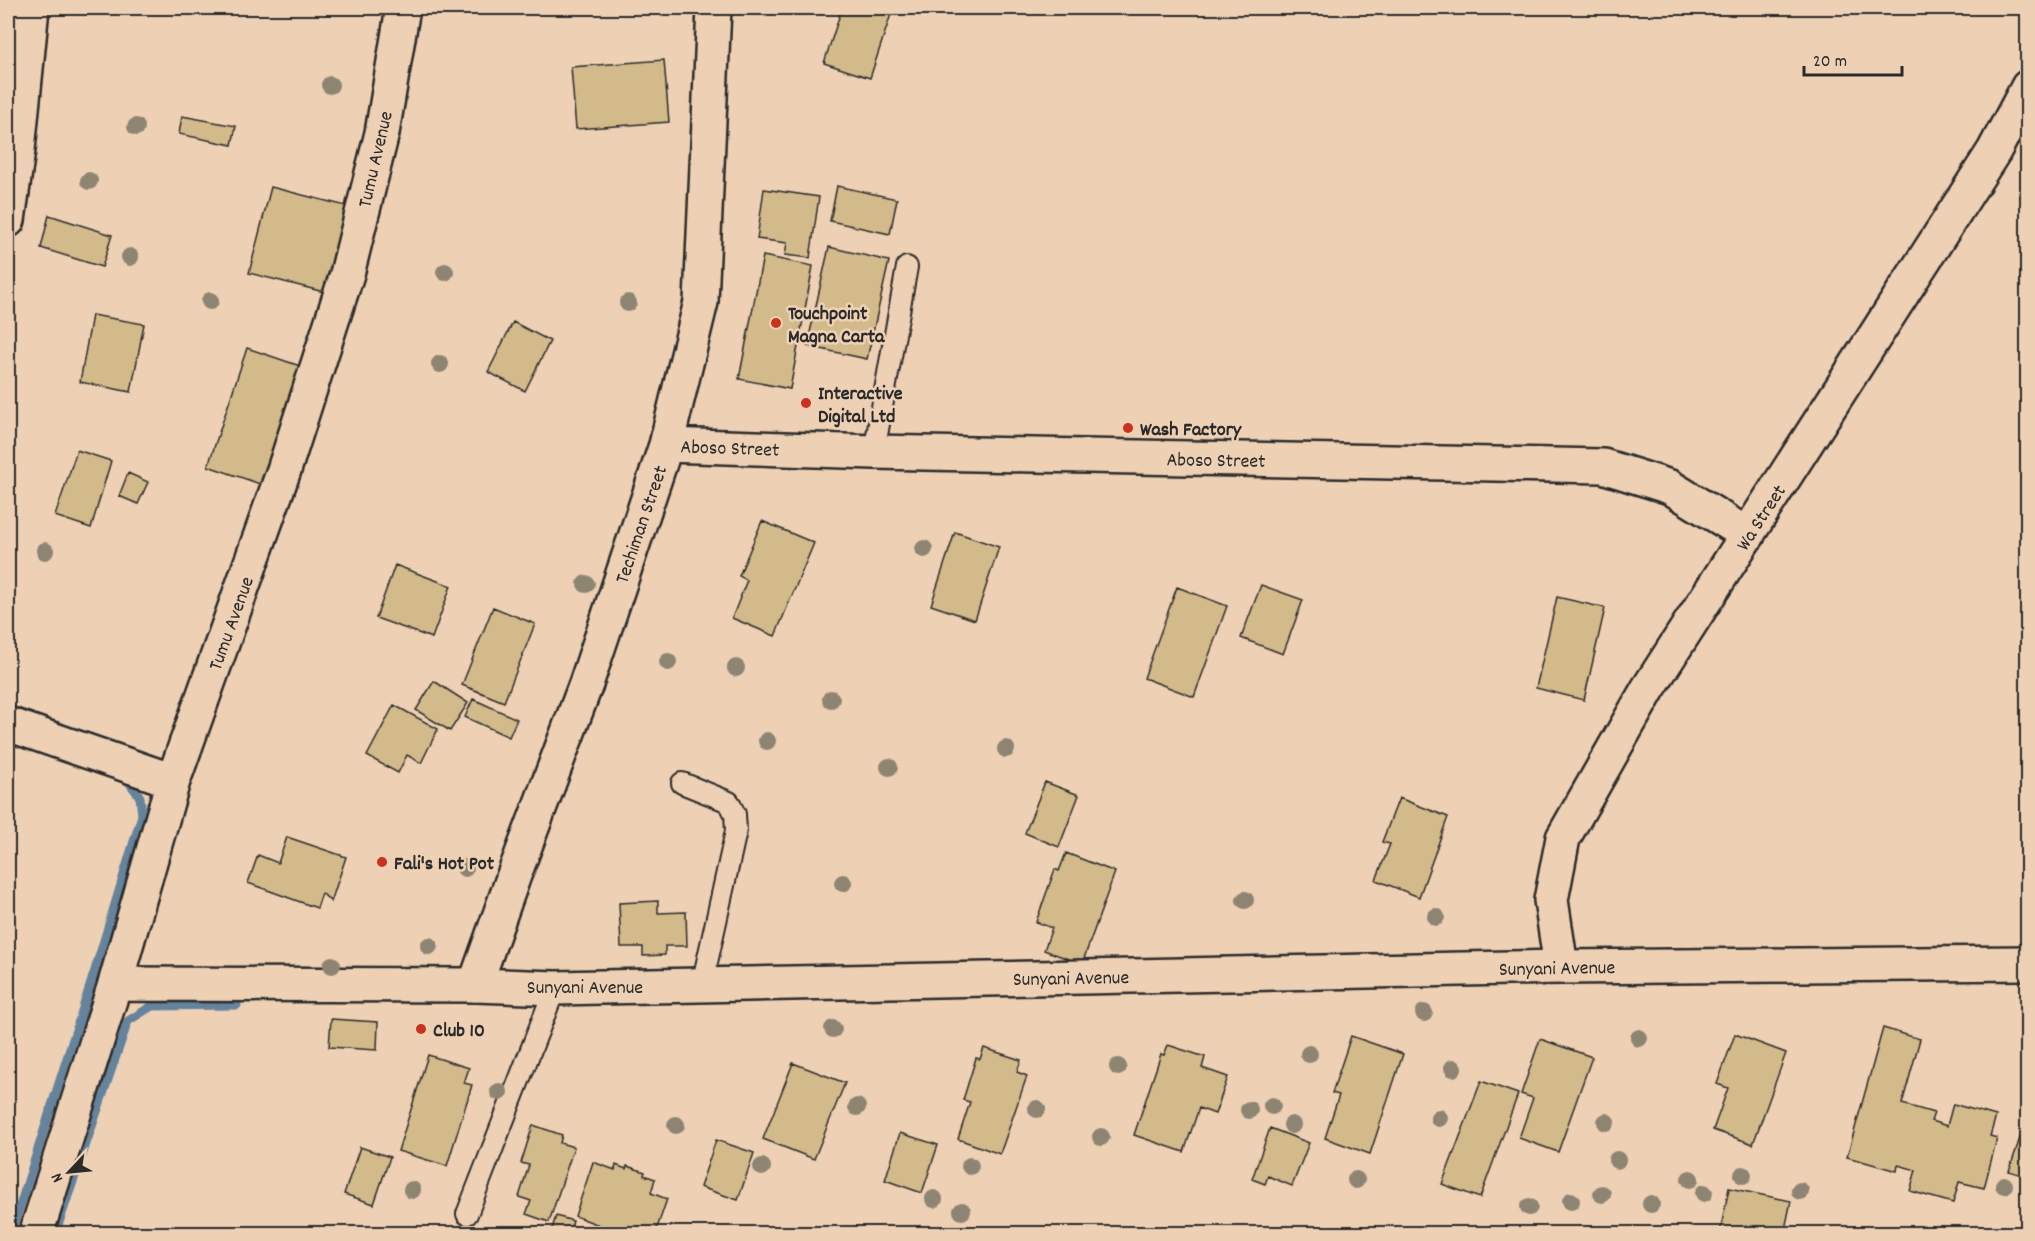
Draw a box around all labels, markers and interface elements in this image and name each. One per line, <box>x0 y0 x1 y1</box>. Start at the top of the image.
scale bar <box>1804 39 1902 77</box>
text: 20 m <box>1813 50 1847 75</box>
street label: Tumu Avenue <box>352 108 402 211</box>
place label: Touchpoint Magna Carta <box>788 301 885 352</box>
marker: Touchpoint Magna Carta <box>769 316 783 330</box>
place label: Interactive Digital Ltd <box>818 381 903 432</box>
marker: Interactive Digital Ltd <box>799 396 813 410</box>
place label: Wash Factory <box>1140 417 1242 445</box>
marker: Wash Factory <box>1121 421 1135 435</box>
street label: Aboso Street <box>680 434 780 466</box>
street label: Aboso Street <box>1166 447 1266 477</box>
street label: Techiman Street <box>610 462 676 588</box>
street label: Wa Street <box>1731 480 1794 557</box>
street label: Tumu Avenue <box>203 573 263 675</box>
place label: Fali's Hot Pot <box>394 851 495 879</box>
marker: Fali's Hot Pot <box>375 855 389 869</box>
street label: Sunyani Avenue <box>1499 955 1616 985</box>
street label: Sunyani Avenue <box>1013 965 1130 995</box>
street label: Sunyani Avenue <box>527 975 643 1003</box>
place label: Club 10 <box>433 1018 485 1046</box>
marker: Club 10 <box>414 1022 428 1036</box>
north arrow <box>39 1142 99 1202</box>
text: N <box>46 1169 70 1186</box>

